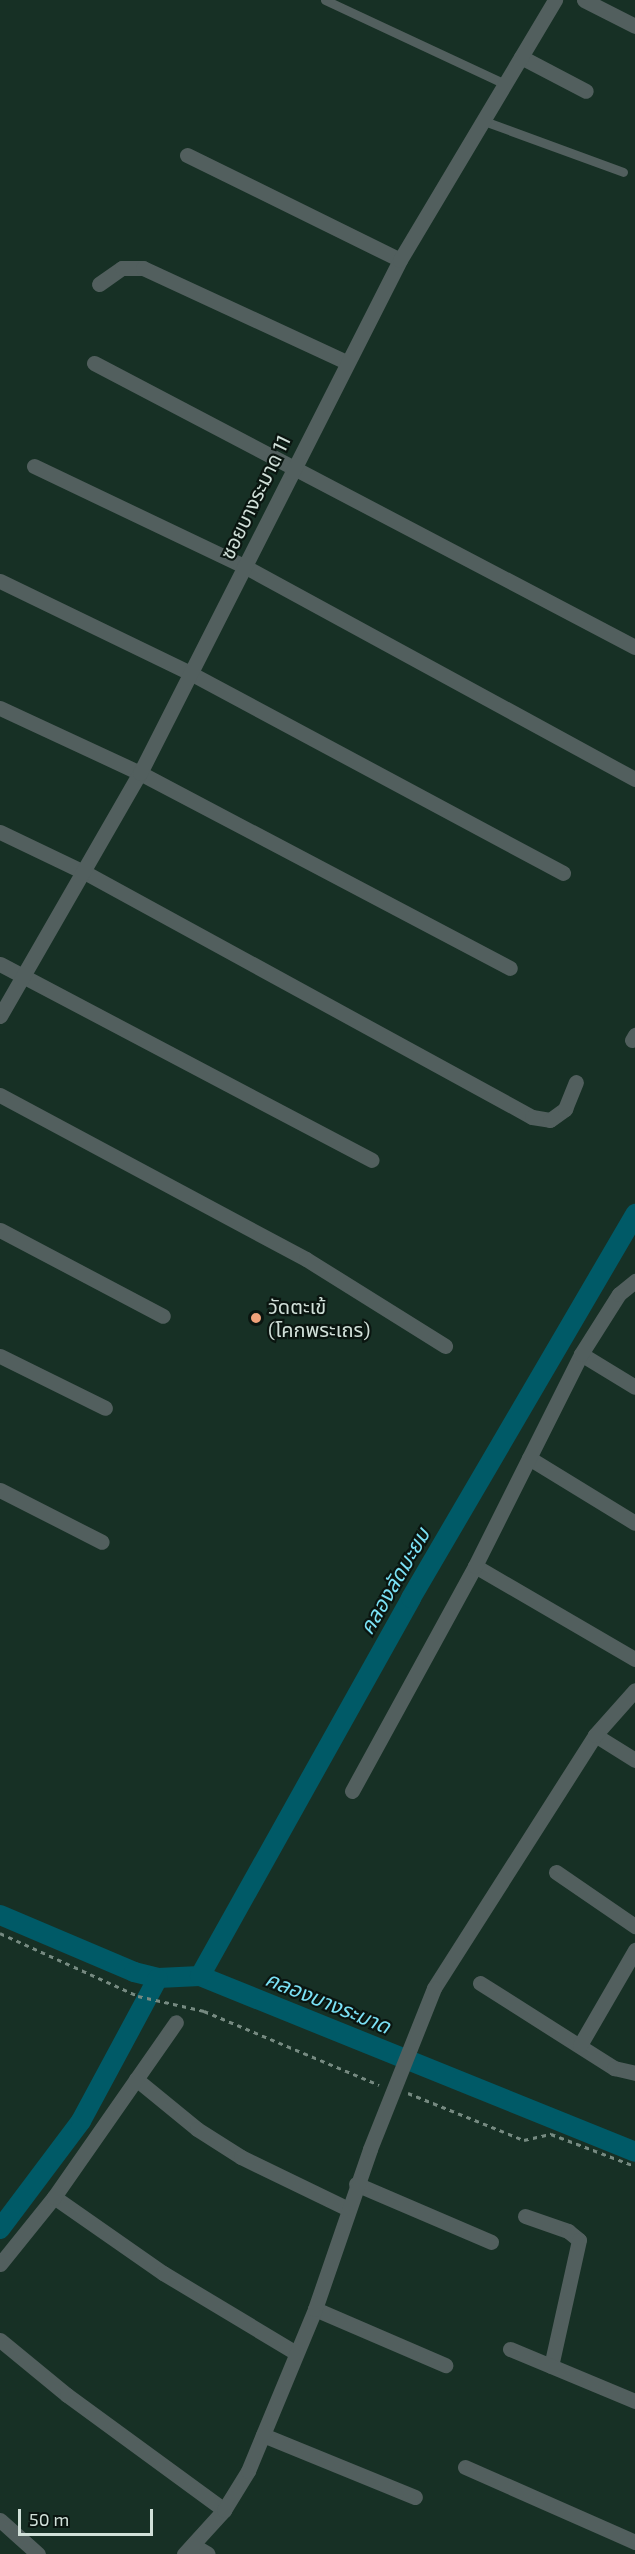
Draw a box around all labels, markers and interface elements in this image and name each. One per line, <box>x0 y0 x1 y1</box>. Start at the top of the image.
street label: ซอยบางระมาด 11 <box>215 431 295 563</box>
place label: วัดตะเข้ (โคกพระเถร) <box>268 1294 370 1341</box>
marker: วัดตะเข้ (โคกพระเถร) <box>249 1311 263 1325</box>
water label: คลองลัดมะยม <box>353 1523 435 1639</box>
water label: คลองบางระมาด <box>262 1966 394 2038</box>
scale bar <box>21 2497 156 2535</box>
text: 50 m <box>29 2508 69 2530</box>

